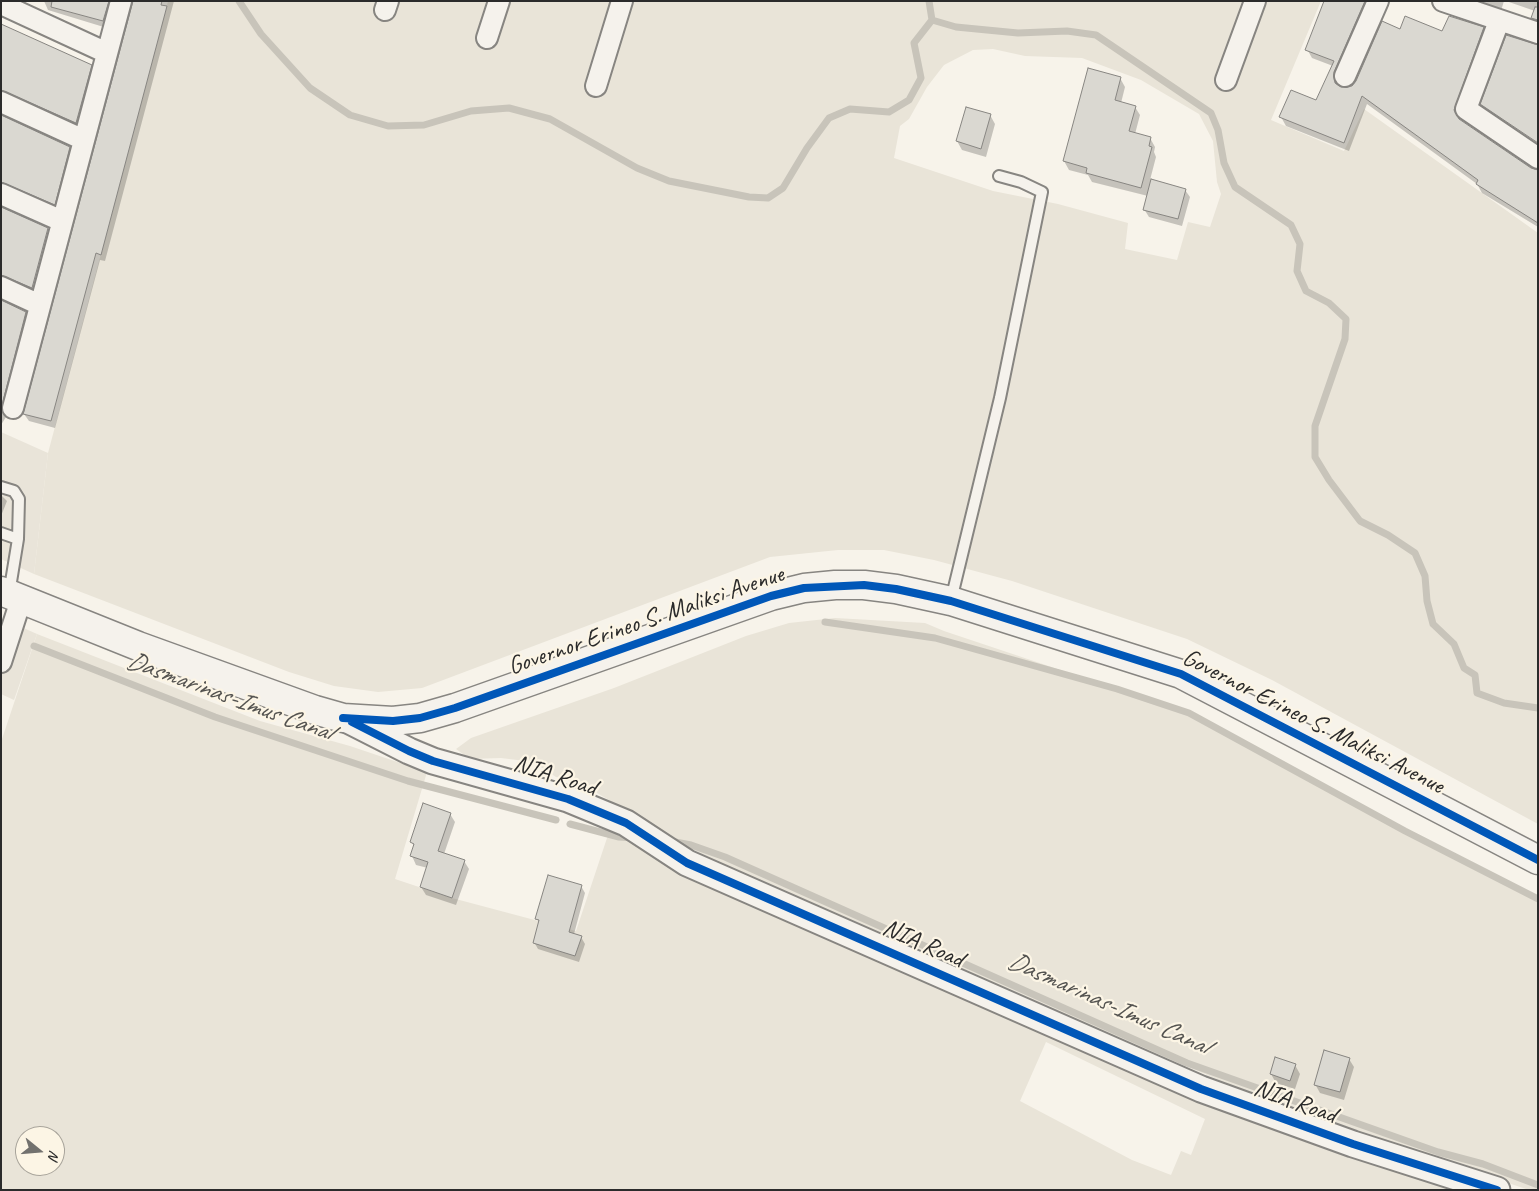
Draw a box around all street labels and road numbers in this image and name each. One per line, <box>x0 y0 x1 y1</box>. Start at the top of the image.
street label: Governor Erineo S. Maliksi Avenue <box>504 560 788 682</box>
street label: Governor Erineo S. Maliksi Avenue <box>1177 643 1449 801</box>
street label: NIA Road <box>510 749 600 803</box>
street label: NIA Road <box>878 913 968 975</box>
street label: NIA Road <box>1250 1073 1340 1131</box>

